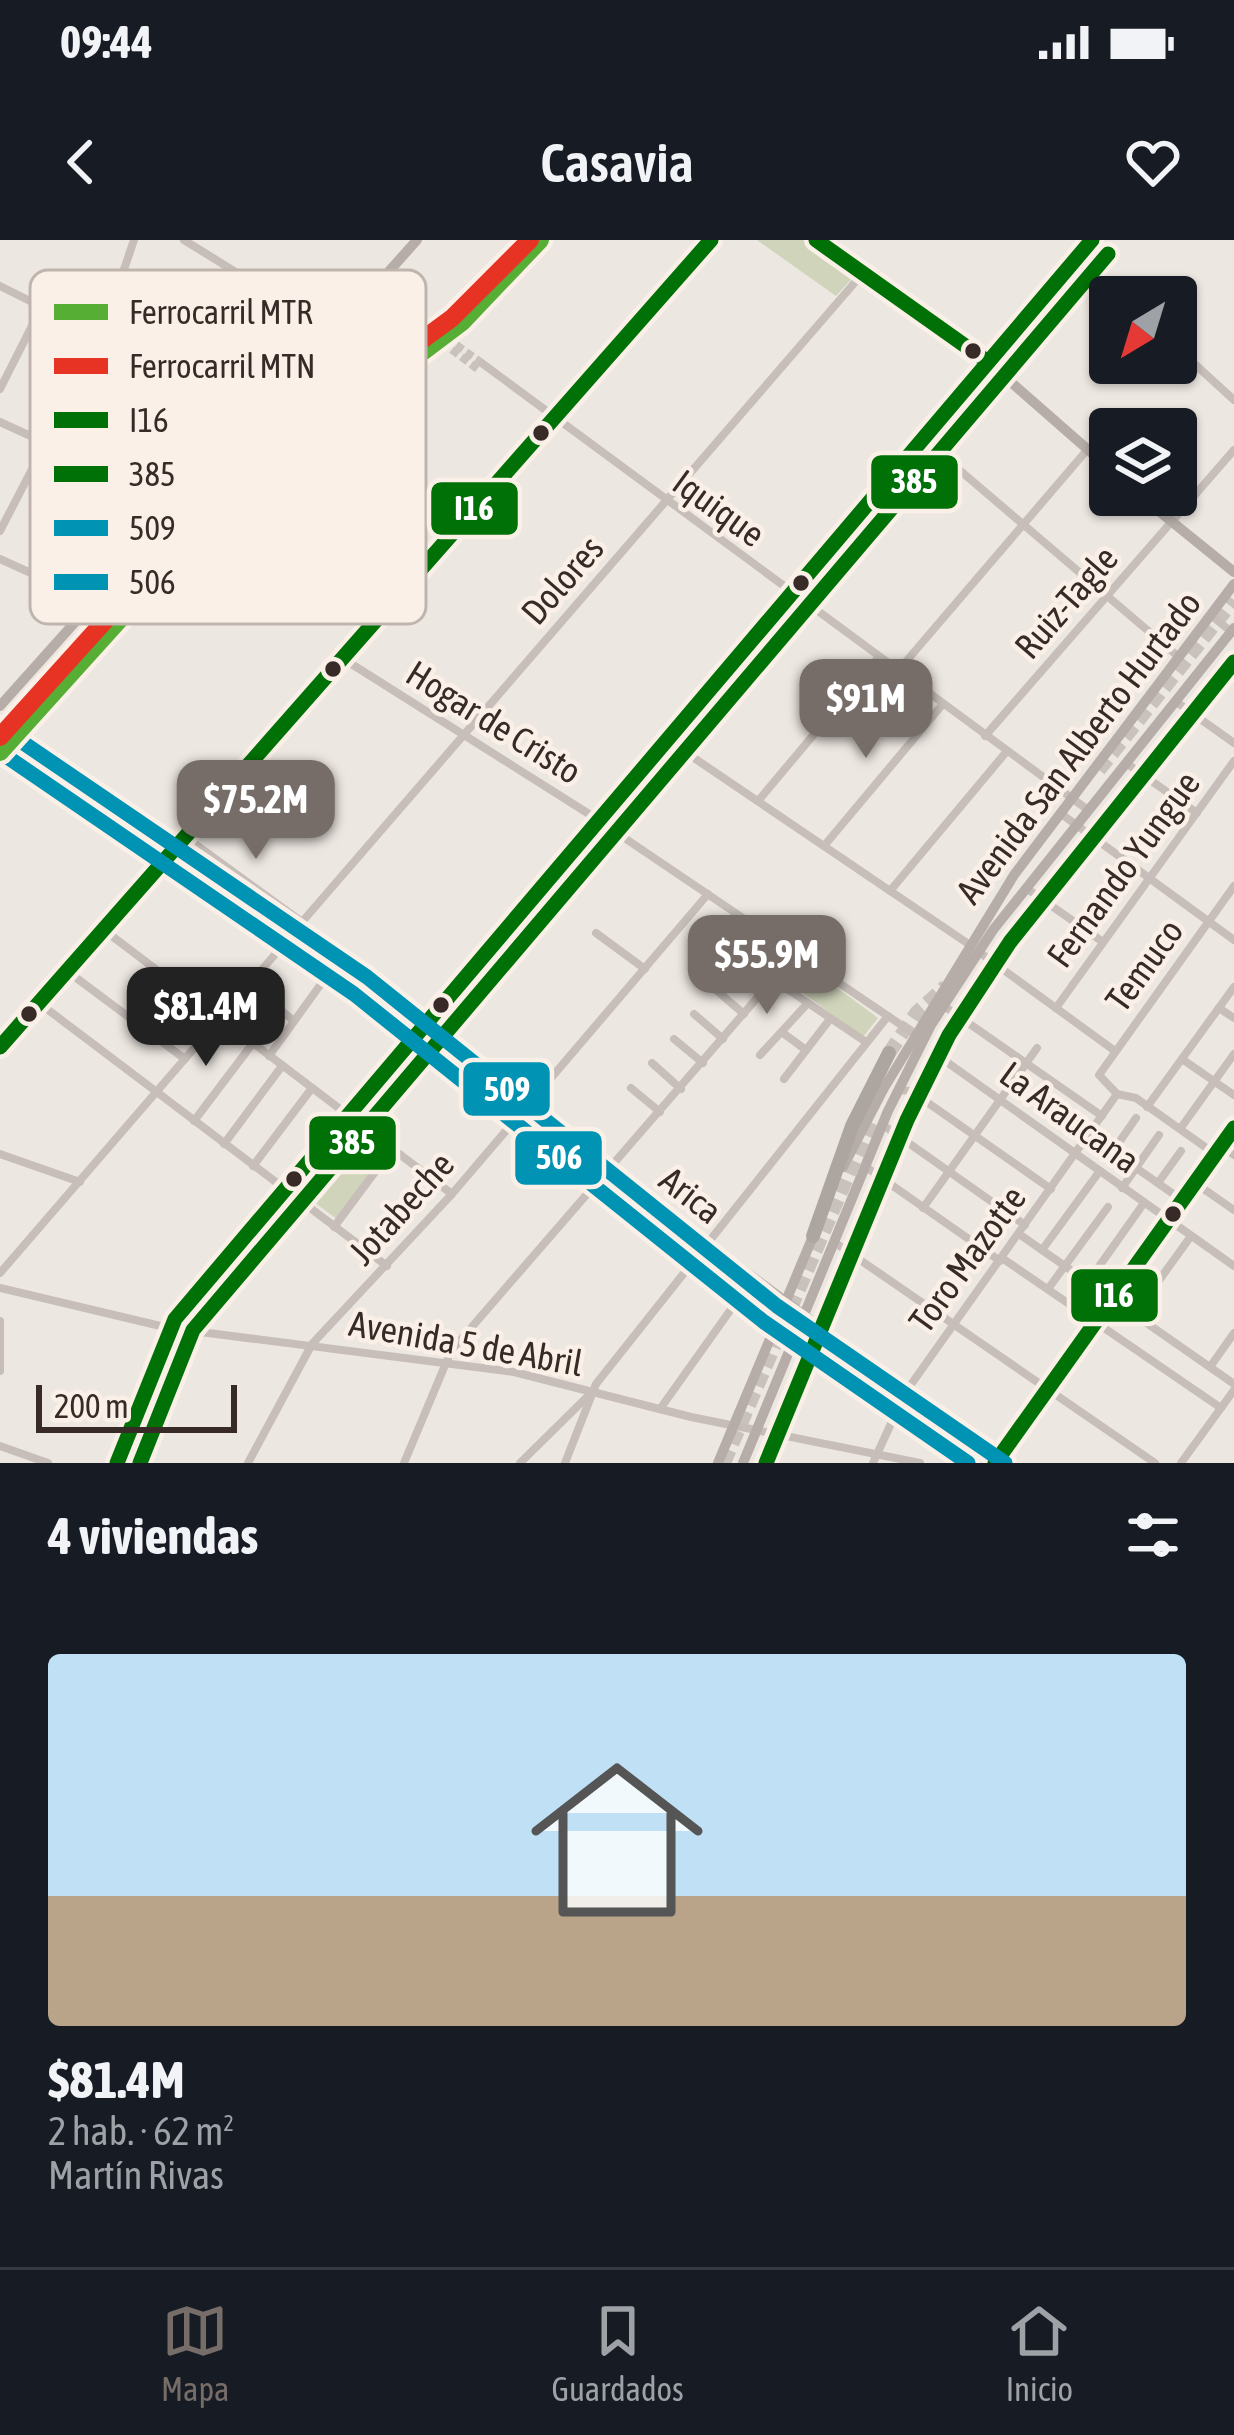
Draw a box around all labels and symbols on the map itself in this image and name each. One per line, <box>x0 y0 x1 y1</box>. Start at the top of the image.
legend <box>30 270 426 624</box>
north arrow <box>1089 276 1197 384</box>
text: Ferrocarril MTR <box>129 293 313 331</box>
unlabelled marker <box>962 340 984 362</box>
text: Ferrocarril MTN <box>129 347 316 385</box>
text: I16 <box>129 401 168 439</box>
unlabelled marker <box>530 422 552 444</box>
line badge: 385 <box>869 453 960 511</box>
text: 385 <box>129 455 176 493</box>
street label: Iquique <box>665 461 773 555</box>
text: 385 <box>891 462 937 500</box>
line badge: I16 <box>429 480 520 537</box>
text: I16 <box>454 489 494 527</box>
text: 509 <box>129 509 176 547</box>
street label: Dolores <box>512 527 612 633</box>
street label: Ruiz-Tagle <box>1006 537 1126 667</box>
text: 506 <box>129 563 176 601</box>
unlabelled marker <box>790 572 812 594</box>
street label: Avenida San Alberto Hurtado <box>947 583 1209 911</box>
street label: Hogar de Cristo <box>399 652 589 792</box>
unlabelled marker <box>322 658 344 680</box>
pin: $91M <box>795 659 937 761</box>
pin: $75.2M <box>158 760 354 862</box>
street label: Fernando Yungue <box>1038 763 1208 975</box>
street label: Temuco <box>1097 911 1191 1019</box>
pin: $55.9M <box>669 915 865 1017</box>
pin: $81.4M <box>108 967 304 1069</box>
unlabelled marker <box>430 994 452 1016</box>
unlabelled marker <box>18 1003 40 1025</box>
street label: La Araucana <box>992 1053 1148 1181</box>
line badge: 509 <box>461 1060 552 1118</box>
text: 509 <box>484 1070 530 1108</box>
line badge: 385 <box>307 1114 398 1172</box>
text: 385 <box>329 1123 375 1161</box>
line badge: 506 <box>513 1129 604 1187</box>
text: 506 <box>536 1138 582 1176</box>
street label: Jotabeche <box>340 1143 462 1273</box>
street label: Arica <box>652 1158 730 1232</box>
unlabelled marker <box>283 1168 305 1190</box>
street label: Toro Mazotte <box>900 1178 1034 1340</box>
unlabelled marker <box>1162 1203 1184 1225</box>
line badge: I16 <box>1069 1267 1160 1324</box>
text: I16 <box>1094 1276 1134 1314</box>
street label: Avenida 5 de Abril <box>346 1302 586 1384</box>
scale bar <box>36 1379 237 1432</box>

